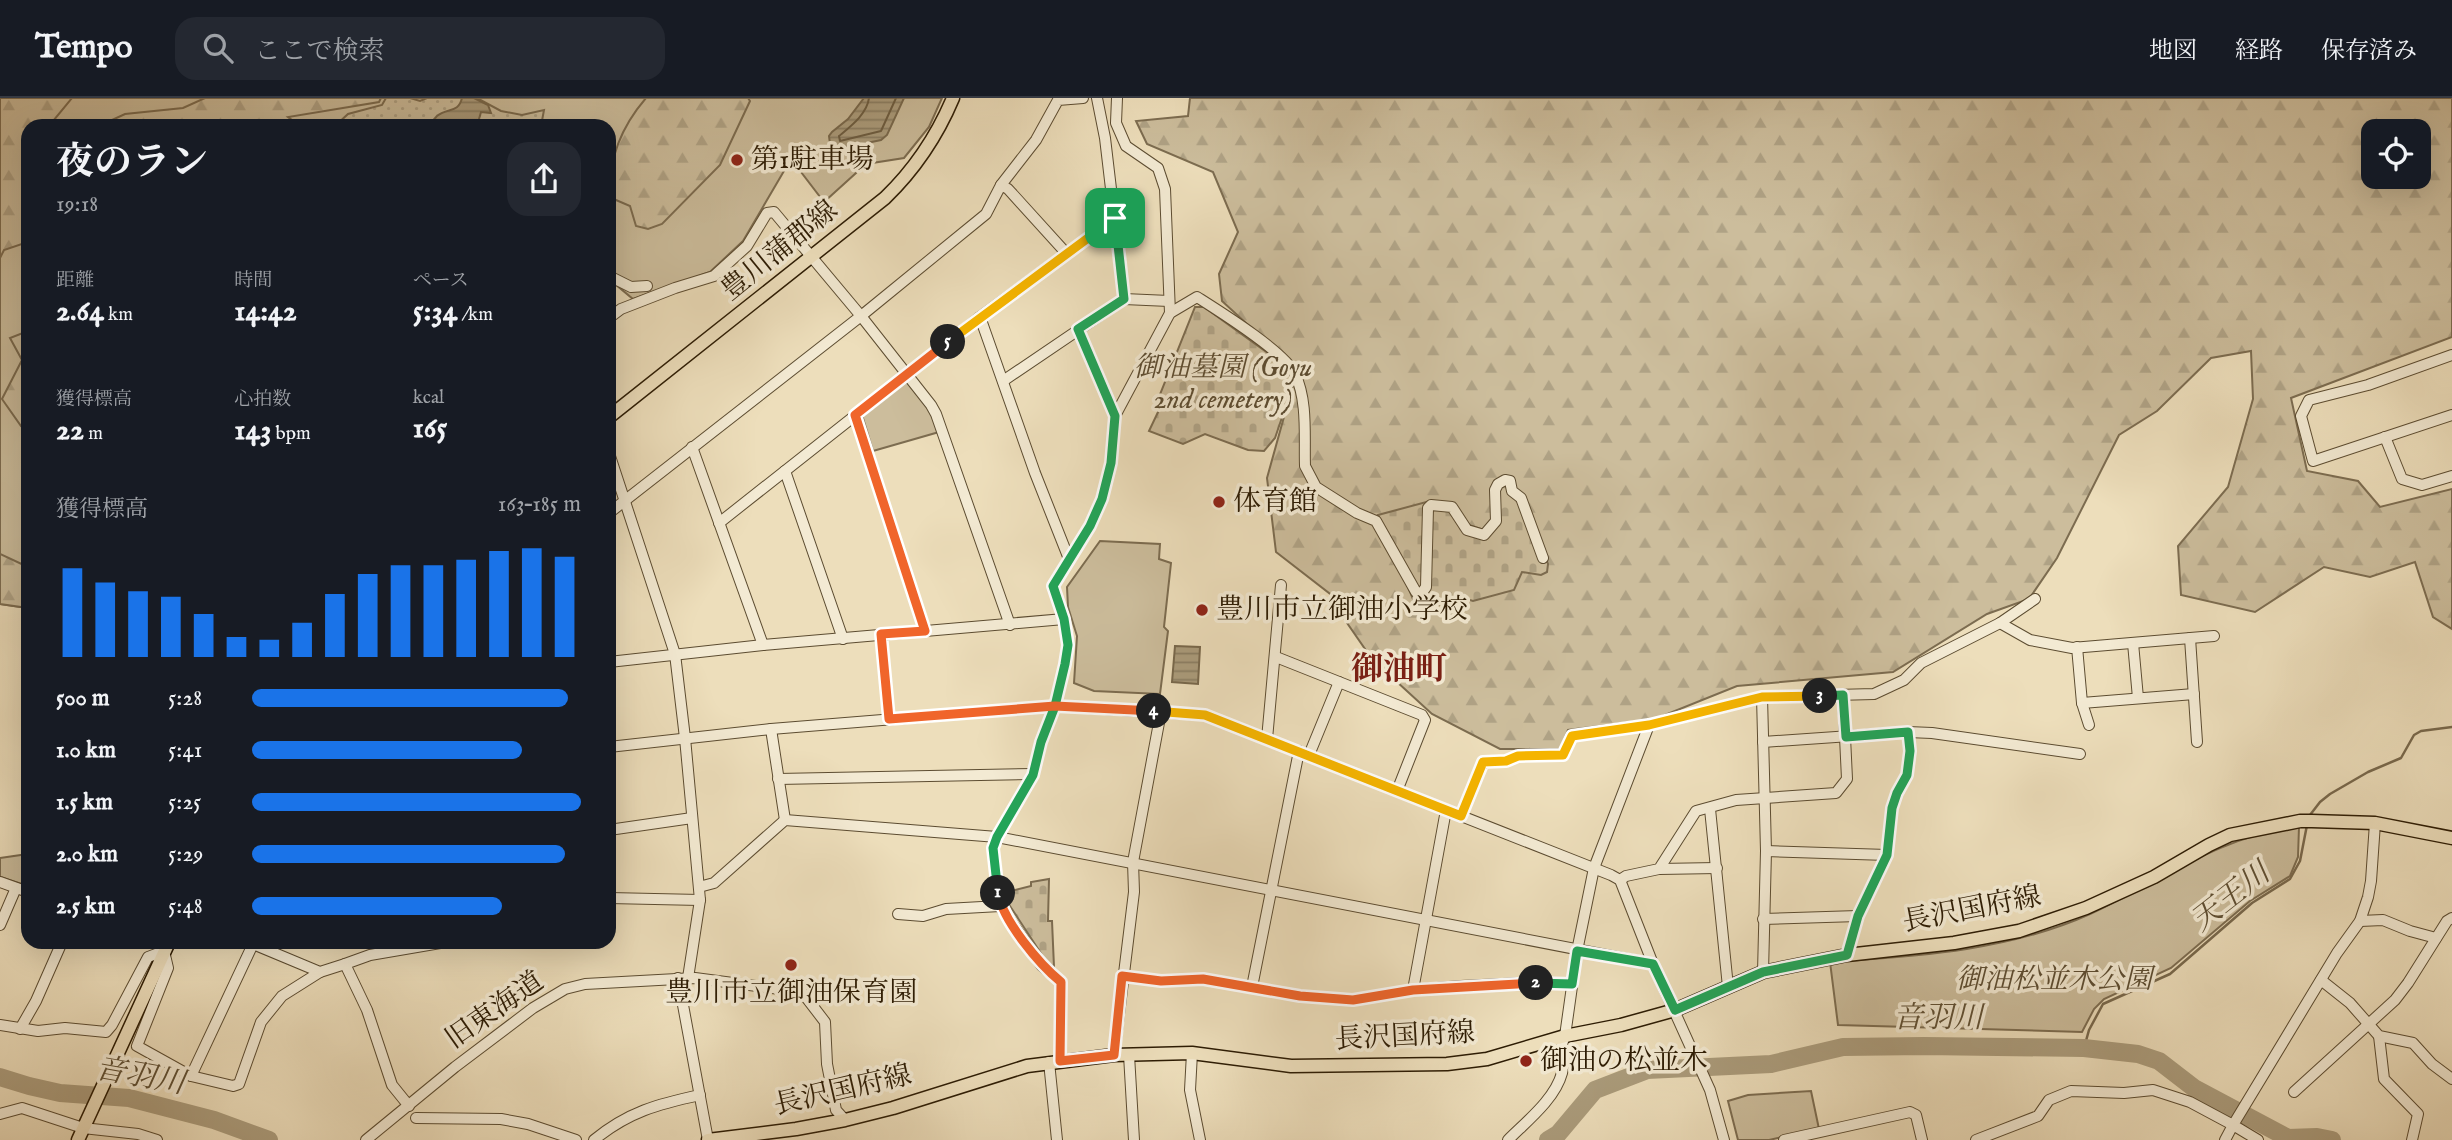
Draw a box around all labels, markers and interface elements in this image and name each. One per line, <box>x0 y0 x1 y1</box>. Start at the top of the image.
search box <box>175 17 665 80</box>
text: Tempo <box>35 27 133 69</box>
icon: search <box>199 29 237 67</box>
text: ここで検索 <box>255 35 385 68</box>
text: 地図 <box>2149 36 2197 67</box>
text: 経路 <box>2235 36 2283 67</box>
text: 保存済み <box>2321 36 2417 67</box>
map controls <box>2361 119 2431 189</box>
button: locate <box>2361 119 2431 189</box>
text: 夜のラン <box>56 140 208 188</box>
button: share <box>507 142 581 216</box>
place label: 第1駐車場 <box>751 143 873 178</box>
marker: 第1駐車場 <box>729 152 745 168</box>
pin <box>1085 188 1145 248</box>
text: 19:18 <box>56 190 98 219</box>
street label: 豊川蒲郡線 <box>715 193 845 309</box>
icon: arrive <box>1096 199 1134 237</box>
text: 距離 <box>56 269 94 293</box>
text: 時間 <box>234 269 272 293</box>
text: ペース <box>413 269 469 293</box>
text: 2.64 <box>56 293 104 331</box>
text: 14:42 <box>234 293 297 331</box>
text: 5:34 <box>413 293 457 331</box>
text: km <box>104 303 133 327</box>
text: /km <box>457 303 493 327</box>
pin: 5 <box>930 324 965 360</box>
text: 5 <box>944 329 951 353</box>
park label: 御油墓園 (Goyu 2nd cemetery) <box>1134 351 1312 418</box>
text: kcal <box>413 386 444 410</box>
text: 獲得標高 <box>56 388 132 412</box>
text: 心拍数 <box>234 388 291 412</box>
text: 165 <box>413 410 447 448</box>
text: 22 <box>56 412 84 450</box>
text: 143 <box>234 412 271 450</box>
text: m <box>84 422 103 446</box>
text: bpm <box>271 422 311 446</box>
place label: 体育館 <box>1233 485 1317 520</box>
text: 163–185 m <box>498 490 581 519</box>
marker: 体育館 <box>1211 494 1227 510</box>
text: 獲得標高 <box>56 495 148 524</box>
place label: 豊川市立御油小学校 <box>1216 593 1468 628</box>
marker: 豊川市立御油小学校 <box>1194 602 1210 618</box>
district label: 御油町 <box>1351 650 1447 691</box>
pin: 3 <box>1802 678 1838 714</box>
text: 3 <box>1816 683 1823 707</box>
text: 500 m <box>56 684 110 713</box>
text: 5:28 <box>168 684 202 713</box>
pin: 4 <box>1136 694 1172 728</box>
text: 4 <box>1149 698 1158 722</box>
text: 1.0 km <box>56 736 116 765</box>
text: 5:41 <box>168 736 202 765</box>
text: 1.5 km <box>56 788 113 817</box>
text: 5:25 <box>168 788 201 817</box>
text: 2.0 km <box>56 840 118 869</box>
text: 5:29 <box>168 840 203 869</box>
water label: 天王川 <box>2184 853 2281 941</box>
pin: 1 <box>981 876 1016 910</box>
street label: 長沢国府線 <box>1900 879 2044 941</box>
text: 1 <box>994 880 1001 904</box>
text: 2.5 km <box>56 892 115 921</box>
text: 5:48 <box>168 892 203 921</box>
marker: 豊川市立御油保育園 <box>783 957 799 973</box>
park label: 御油松並木公園 <box>1956 963 2156 998</box>
street label: 旧東海道 <box>439 965 551 1057</box>
pin: 2 <box>1518 966 1554 1001</box>
text: 2 <box>1531 970 1540 994</box>
place label: 豊川市立御油保育園 <box>665 976 917 1011</box>
water label: 音羽川 <box>1893 1000 1986 1038</box>
street label: 長沢国府線 <box>1334 1016 1476 1058</box>
place label: 御油の松並木 <box>1540 1044 1708 1079</box>
water label: 音羽川 <box>92 1050 191 1104</box>
marker: 御油の松並木 <box>1518 1053 1534 1069</box>
street label: 長沢国府線 <box>771 1058 915 1124</box>

